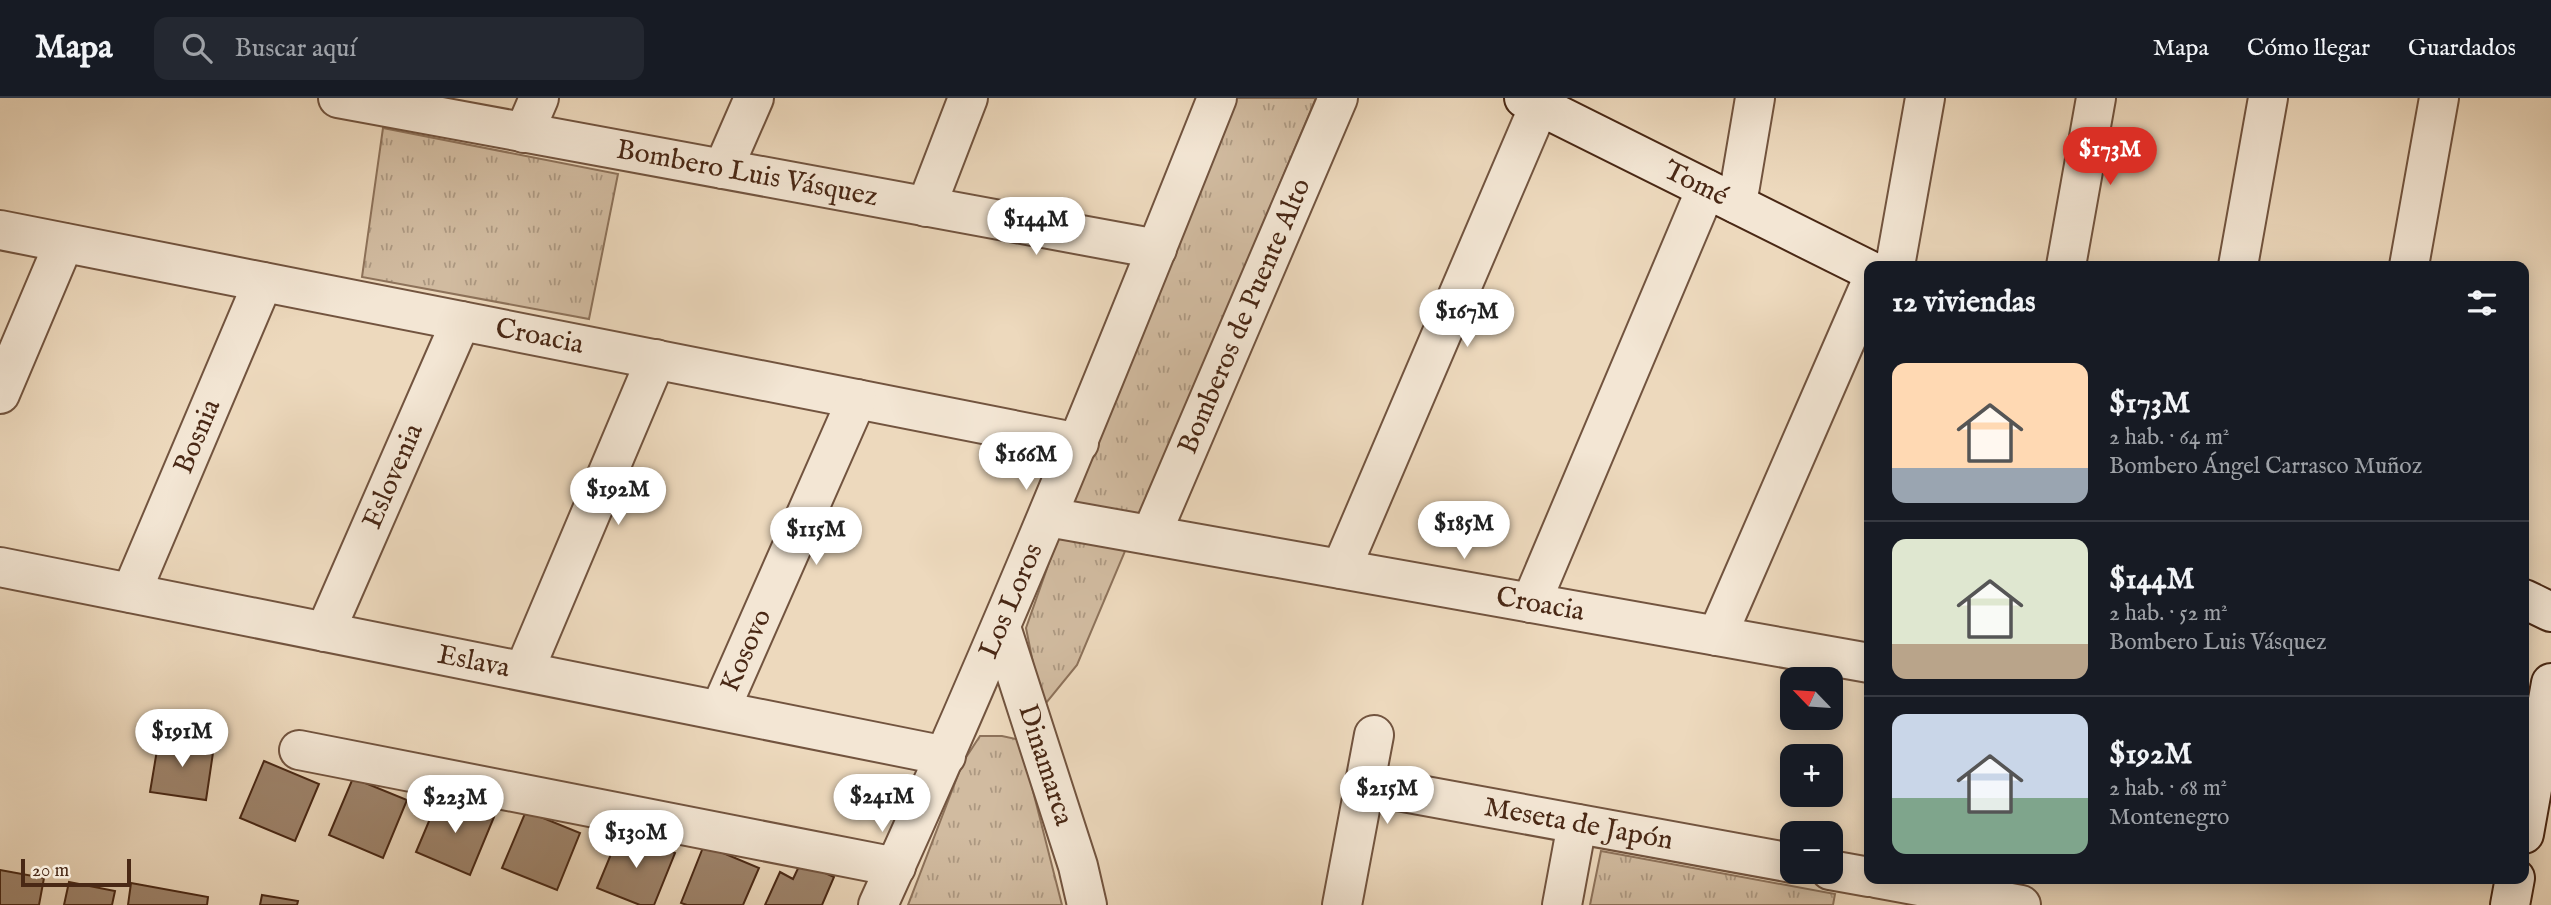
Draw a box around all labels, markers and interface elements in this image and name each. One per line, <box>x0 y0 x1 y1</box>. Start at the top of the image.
search box <box>154 17 644 80</box>
text: Mapa <box>35 27 112 69</box>
icon: search <box>178 29 216 67</box>
text: Buscar aquí <box>234 32 356 65</box>
text: Mapa <box>2153 33 2209 64</box>
text: Cómo llegar <box>2247 33 2370 64</box>
text: Guardados <box>2408 33 2516 64</box>
pin: $173M <box>2061 127 2159 187</box>
street label: Bombero Luis Vásquez <box>614 132 881 215</box>
text: $173M <box>2079 135 2141 164</box>
street label: Tomé <box>1658 153 1734 214</box>
street label: Bomberos de Puente Alto <box>1170 173 1319 459</box>
pin: $144M <box>987 198 1085 257</box>
text: $144M <box>1003 205 1069 234</box>
text: 12 viviendas <box>1892 284 2035 322</box>
icon: filters <box>2463 284 2501 322</box>
pin: $167M <box>1418 289 1516 349</box>
text: $167M <box>1435 297 1499 326</box>
street label: Croacia <box>493 311 588 362</box>
text: $173M <box>2109 385 2190 423</box>
icon: home <box>1948 391 2032 475</box>
street label: Bosnia <box>166 393 229 479</box>
street label: Eslovenia <box>355 417 432 534</box>
text: 2 hab. · 64 m² <box>2109 423 2230 452</box>
pin: $166M <box>977 432 1075 492</box>
text: $166M <box>995 440 1057 469</box>
text: Bombero Ángel Carrasco Muñoz <box>2109 452 2422 481</box>
pin: $192M <box>569 468 667 527</box>
text: $192M <box>586 475 650 504</box>
pin: $185M <box>1415 502 1513 561</box>
pin: $115M <box>767 508 865 567</box>
text: $185M <box>1434 509 1494 538</box>
text: $115M <box>786 515 846 544</box>
street label: Los Loros <box>971 538 1051 664</box>
text: $144M <box>2109 561 2194 599</box>
icon: home <box>1948 567 2032 651</box>
street label: Croacia <box>1493 580 1588 630</box>
text: 2 hab. · 52 m² <box>2109 599 2228 628</box>
street label: Kosovo <box>713 604 780 697</box>
text: Bombero Luis Vásquez <box>2109 628 2327 657</box>
street label: Eslava <box>434 637 514 686</box>
north arrow <box>1780 667 1843 730</box>
map controls <box>1780 667 1843 884</box>
street label: Dinamarca <box>1010 700 1082 831</box>
pin: $191M <box>133 710 231 769</box>
text: $191M <box>151 717 213 746</box>
text: $192M <box>2109 736 2192 774</box>
icon: home <box>1948 742 2032 826</box>
button: + <box>1780 744 1843 807</box>
pin: $215M <box>1338 766 1436 826</box>
pin: $241M <box>833 774 931 834</box>
text: $215M <box>1356 774 1418 803</box>
text: 2 hab. · 68 m² <box>2109 774 2227 803</box>
pin: $223M <box>406 776 504 835</box>
text: $241M <box>849 782 915 811</box>
text: $223M <box>423 783 487 812</box>
street label: Meseta de Japón <box>1481 790 1676 858</box>
text: Montenegro <box>2109 803 2229 832</box>
pin: $130M <box>587 810 685 870</box>
text: $130M <box>605 818 667 847</box>
button: − <box>1780 821 1843 884</box>
scale bar <box>21 856 131 888</box>
text: 20 m <box>32 859 69 883</box>

